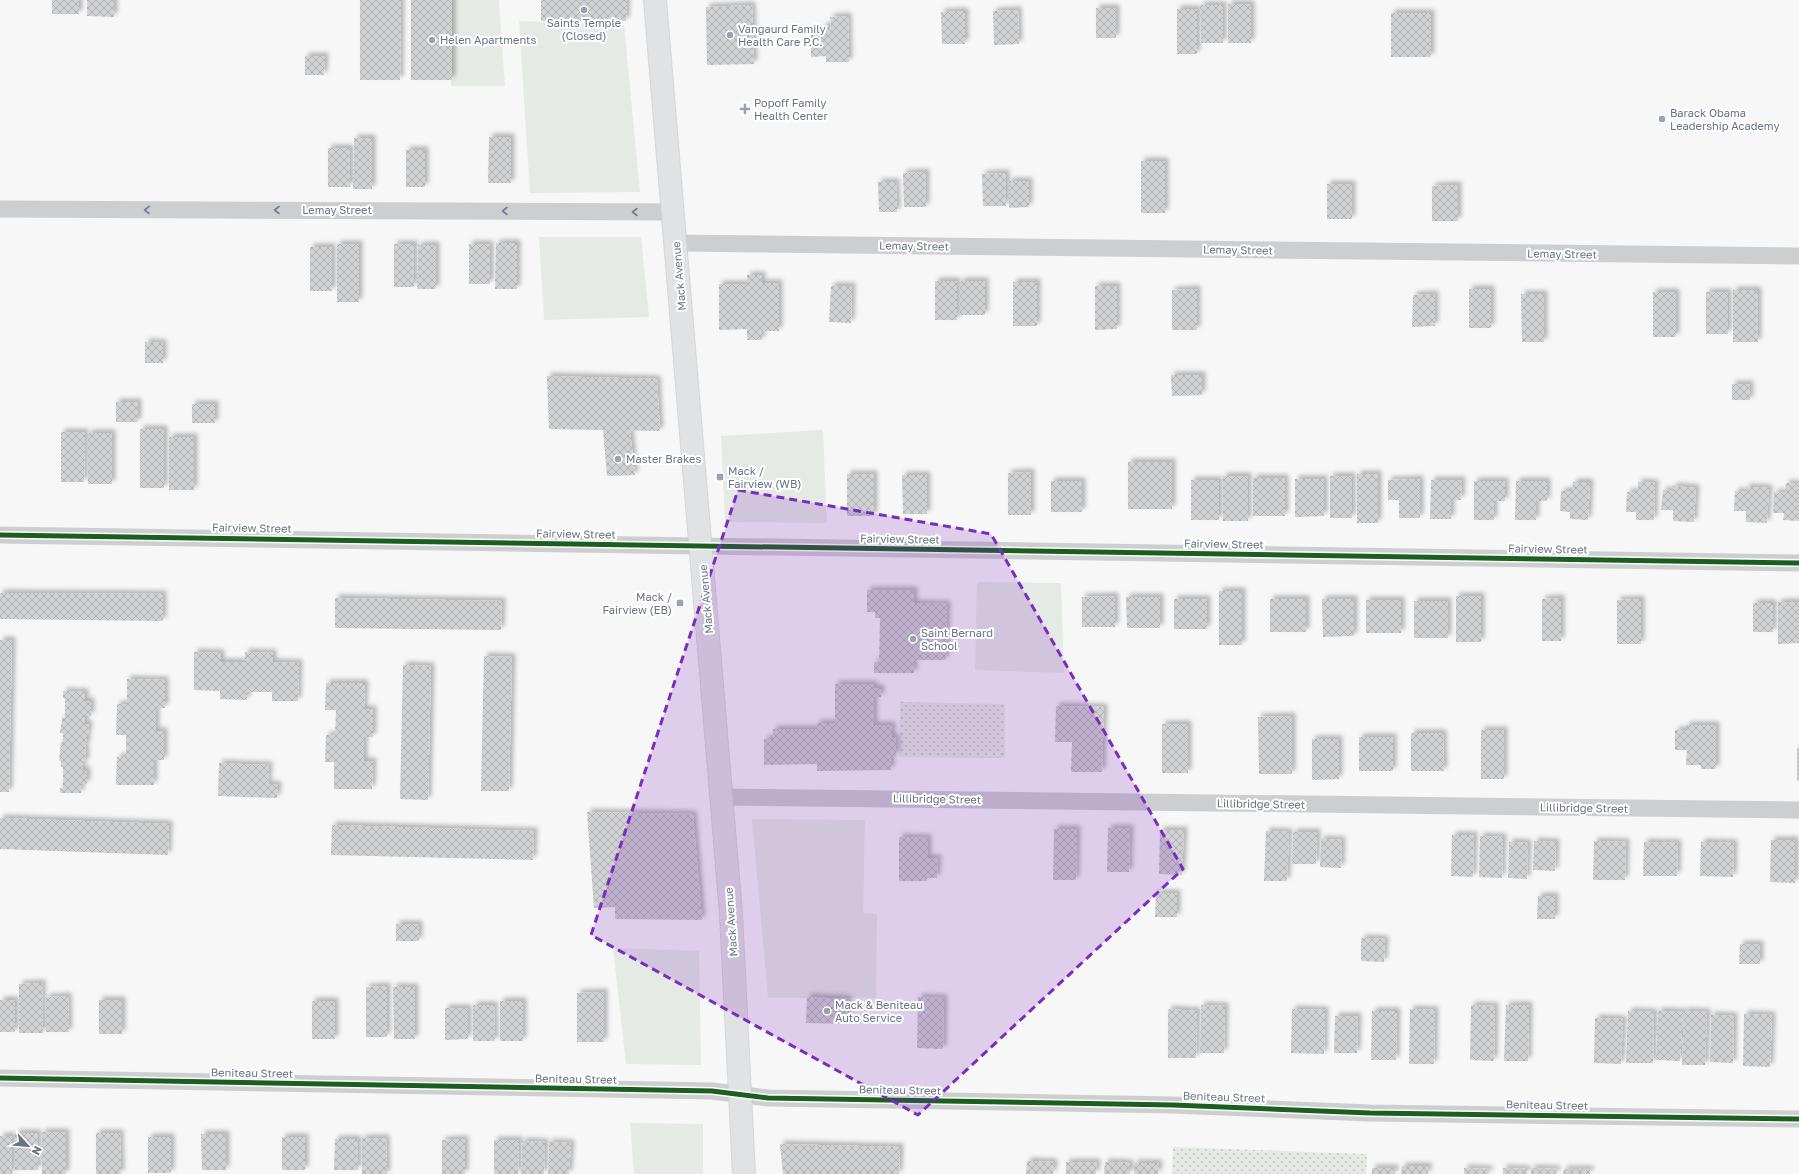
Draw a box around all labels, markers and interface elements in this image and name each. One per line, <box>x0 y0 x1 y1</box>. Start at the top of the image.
marker: Saints Temple (Closed) <box>579 5 589 15</box>
place label: Saints Temple (Closed) <box>547 16 621 42</box>
place label: Vangaurd Family Health Care P.C. <box>738 22 826 48</box>
marker: Vangaurd Family Health Care P.C. <box>725 30 735 40</box>
place label: Helen Apartments <box>440 33 536 46</box>
marker: Helen Apartments <box>427 35 437 45</box>
place label: Popoff Family Health Center <box>754 96 828 122</box>
marker: Popoff Family Health Center <box>739 103 751 115</box>
place label: Barack Obama Leadership Academy <box>1670 106 1780 132</box>
marker: Barack Obama Leadership Academy <box>1657 114 1667 124</box>
street label: Lemay Street <box>302 203 372 216</box>
one-way arrow <box>144 206 150 214</box>
one-way arrow <box>274 206 280 214</box>
one-way arrow <box>502 207 508 215</box>
one-way arrow <box>632 208 638 216</box>
street label: Lemay Street <box>879 238 949 253</box>
street label: Mack Avenue <box>669 241 688 311</box>
street label: Lemay Street <box>1203 242 1273 257</box>
street label: Lemay Street <box>1527 246 1597 261</box>
place label: Master Brakes <box>626 452 701 465</box>
marker: Master Brakes <box>613 454 623 464</box>
place label: Mack / Fairview (WB) <box>728 464 801 490</box>
marker: Mack / Fairview (WB) <box>715 472 725 482</box>
street label: Fairview Street <box>212 520 292 535</box>
street label: Fairview Street <box>536 526 616 541</box>
street label: Fairview Street <box>860 531 940 546</box>
street label: Fairview Street <box>1184 536 1264 551</box>
street label: Fairview Street <box>1508 541 1588 556</box>
street label: Mack Avenue <box>696 564 715 634</box>
place label: Mack / Fairview (EB) <box>602 590 672 616</box>
marker: Mack / Fairview (EB) <box>675 598 685 608</box>
place label: Saint Bernard School <box>921 626 993 652</box>
marker: Saint Bernard School <box>908 634 918 644</box>
street label: Lillibridge Street <box>893 791 981 806</box>
street label: Lillibridge Street <box>1217 796 1305 811</box>
street label: Lillibridge Street <box>1540 800 1628 815</box>
street label: Mack Avenue <box>722 887 739 957</box>
place label: Mack & Beniteau Auto Service <box>835 998 923 1024</box>
marker: Mack & Beniteau Auto Service <box>822 1006 832 1016</box>
street label: Beniteau Street <box>211 1065 293 1080</box>
street label: Beniteau Street <box>535 1071 617 1086</box>
street label: Beniteau Street <box>859 1082 941 1097</box>
street label: Beniteau Street <box>1183 1089 1265 1104</box>
street label: Beniteau Street <box>1506 1097 1588 1112</box>
north arrow <box>8 1126 48 1166</box>
text: N <box>30 1144 45 1157</box>

